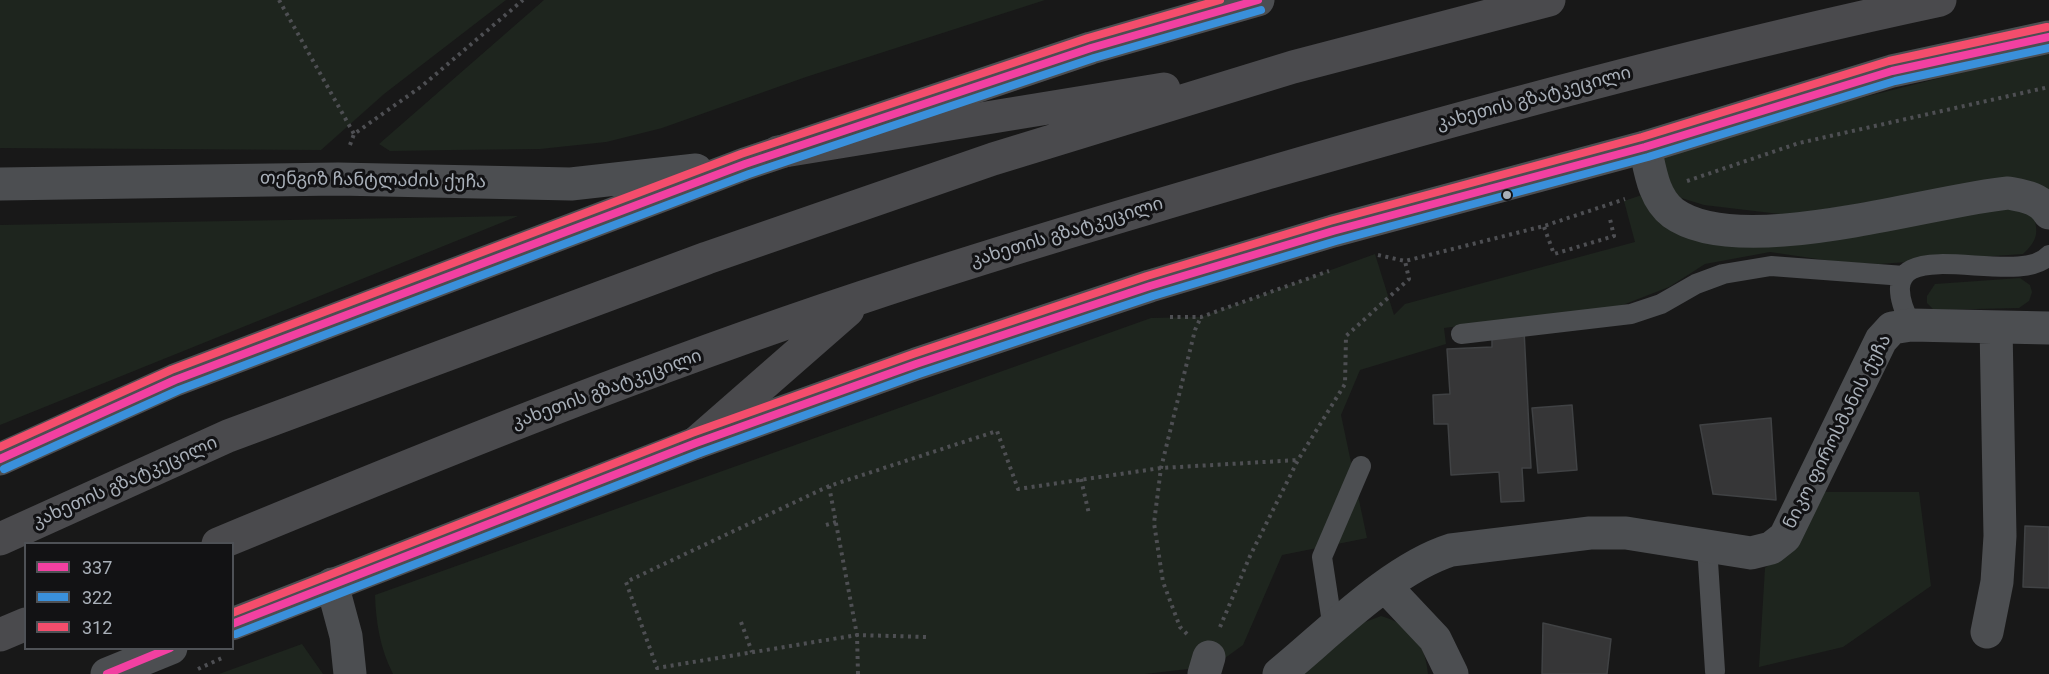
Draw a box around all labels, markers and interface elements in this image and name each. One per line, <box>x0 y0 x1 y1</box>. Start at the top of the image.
street label: კახეთის გზატკეცილი <box>1434 63 1634 135</box>
street label: თენგიზ ჩანტლაძის ქუჩა <box>260 168 486 194</box>
unlabelled marker <box>1501 189 1513 201</box>
street label: კახეთის გზატკეცილი <box>968 193 1166 273</box>
street label: ნიკო ფიროსმანის ქუჩა <box>1779 331 1897 533</box>
street label: კახეთის გზატკეცილი <box>509 346 705 434</box>
street label: კახეთის გზატკეცილი <box>29 432 221 534</box>
legend <box>24 542 234 650</box>
text: 337 <box>82 557 112 578</box>
text: 322 <box>82 587 112 608</box>
text: 312 <box>82 617 112 638</box>

